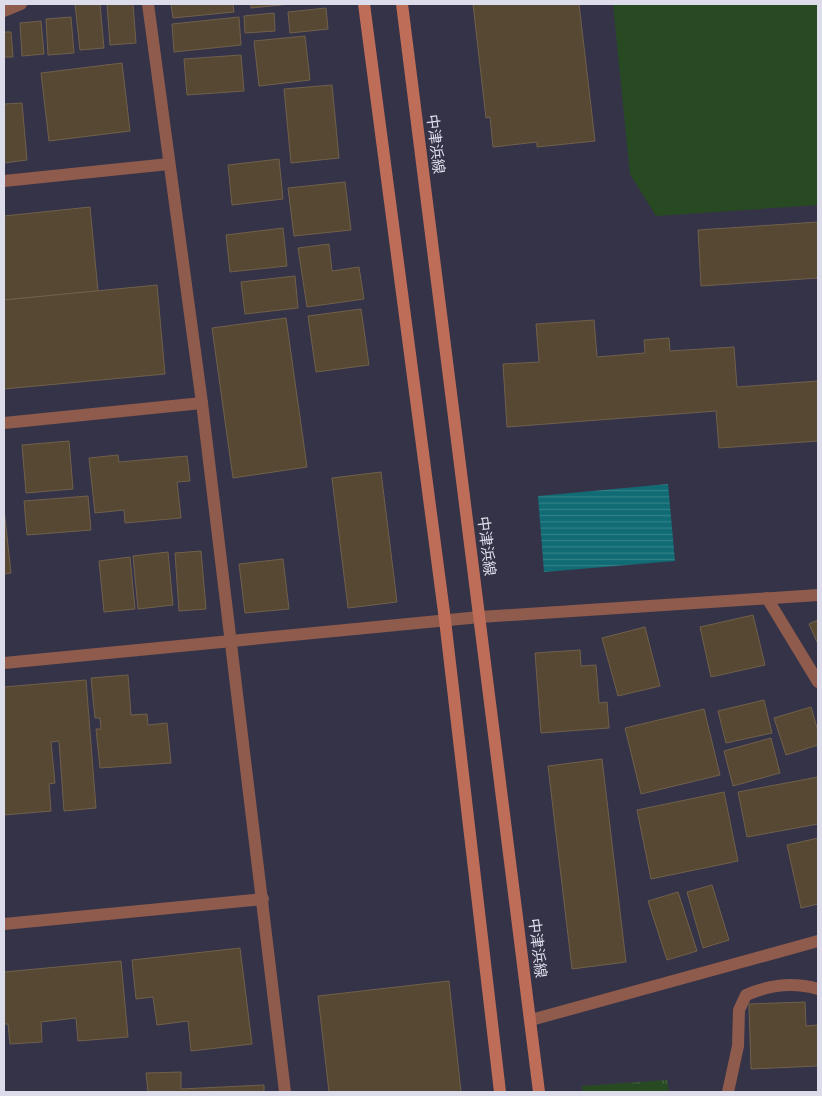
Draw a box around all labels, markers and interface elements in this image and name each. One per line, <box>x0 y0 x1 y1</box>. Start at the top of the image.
street label: 中津浜線 <box>424 113 448 175</box>
street label: 中津浜線 <box>475 515 499 577</box>
street label: 中津浜線 <box>526 917 550 979</box>

